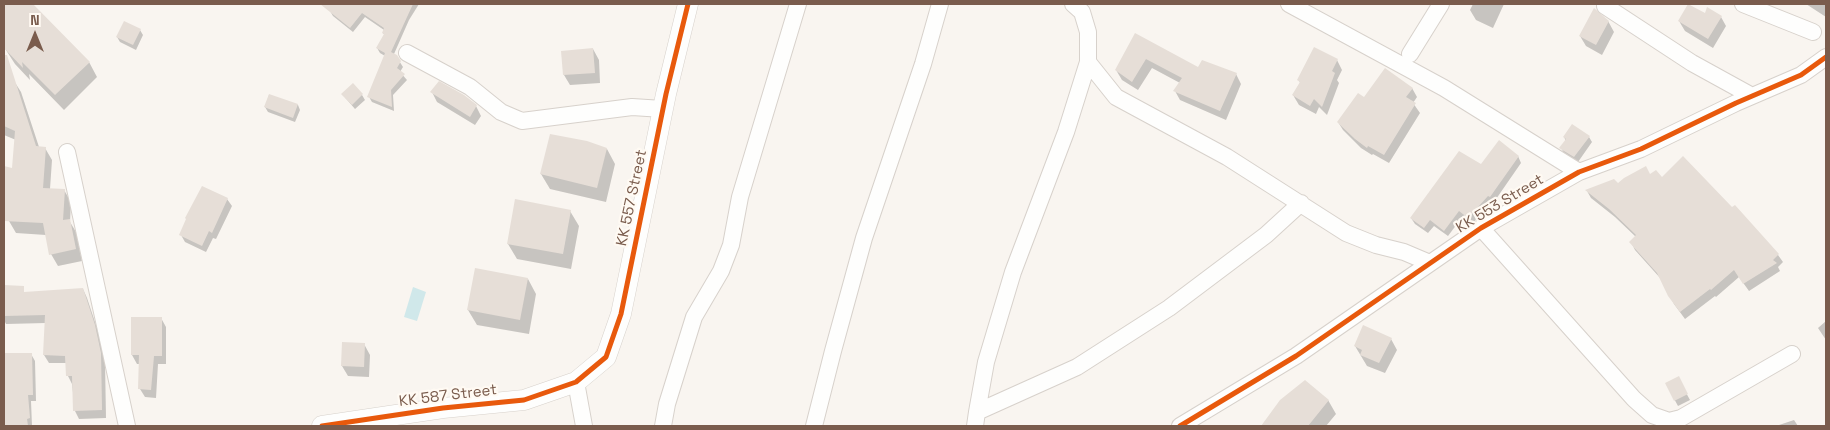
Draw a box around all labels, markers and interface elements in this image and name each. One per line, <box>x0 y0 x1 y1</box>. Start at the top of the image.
north arrow <box>10 10 60 60</box>
text: N <box>30 11 40 29</box>
street label: KK 557 Street <box>613 148 651 248</box>
street label: KK 553 Street <box>1453 171 1547 237</box>
street label: KK 587 Street <box>398 381 498 411</box>

